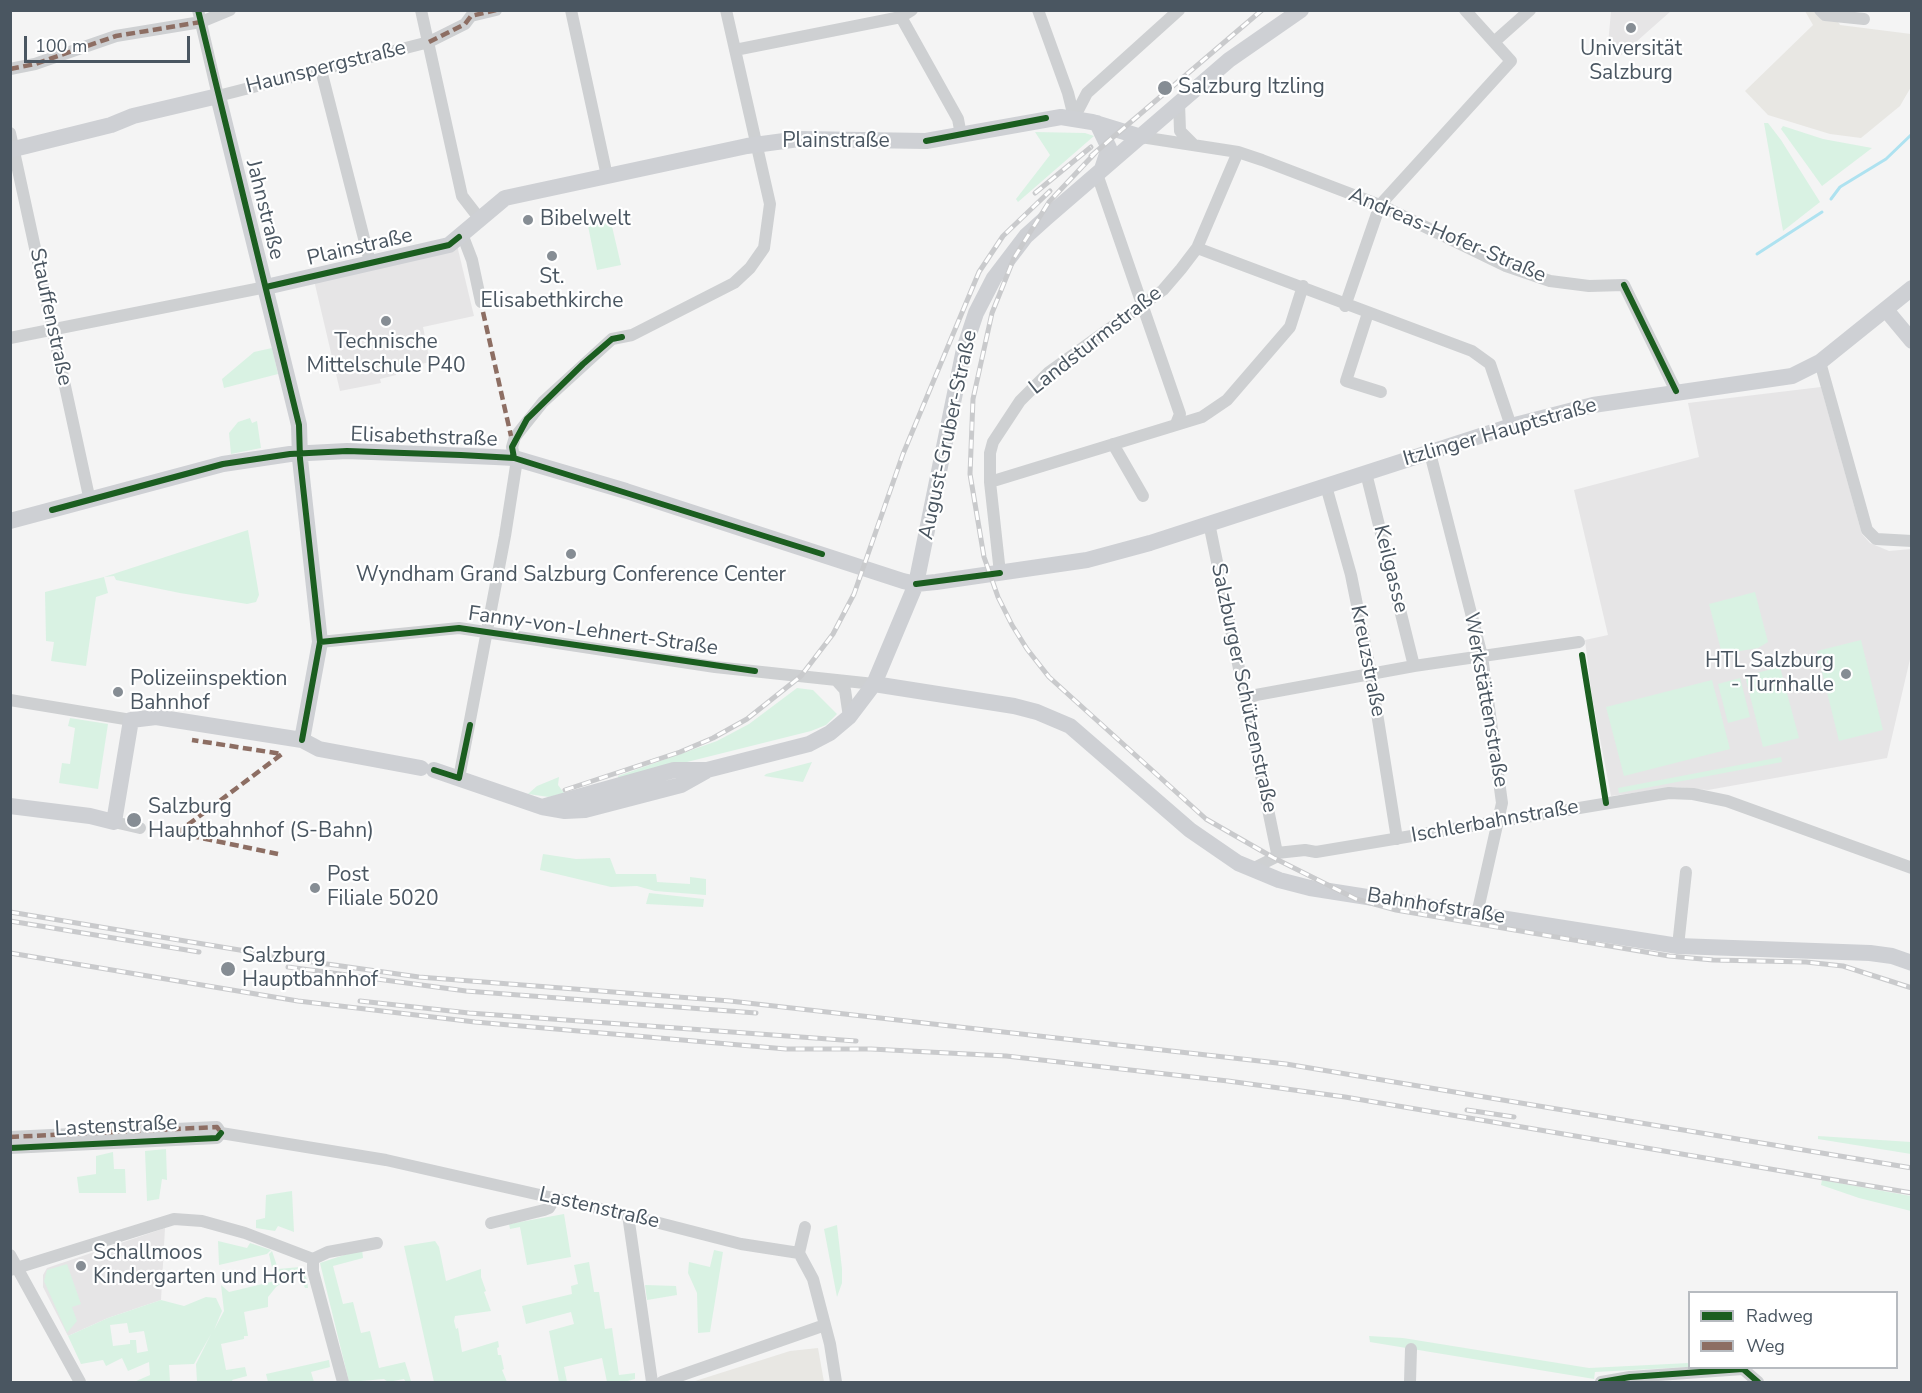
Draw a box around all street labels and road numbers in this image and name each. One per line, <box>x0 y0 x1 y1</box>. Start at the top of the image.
street label: Haunspergstraße <box>243 36 409 100</box>
street label: Plainstraße <box>782 129 890 155</box>
street label: Jahnstraße <box>239 158 289 262</box>
street label: Andreas-Hofer-Straße <box>1345 183 1549 289</box>
street label: Plainstraße <box>305 224 415 272</box>
street label: Stauffenstraße <box>23 246 77 388</box>
street label: Landsturmstraße <box>1025 281 1167 401</box>
street label: August-Gruber-Straße <box>914 328 984 542</box>
street label: Itzlinger Hauptstraße <box>1400 393 1600 473</box>
street label: Elisabethstraße <box>350 423 498 453</box>
street label: Keilgasse <box>1367 522 1413 616</box>
street label: Salzburger Schützenstraße <box>1204 561 1282 815</box>
street label: Fanny-von-Lehnert-Straße <box>466 602 720 662</box>
street label: Kreuzstraße <box>1344 603 1390 719</box>
street label: Werkstättenstraße <box>1457 611 1513 789</box>
street label: Ischlerbahnstraße <box>1410 795 1580 849</box>
street label: Bahnhofstraße <box>1365 884 1507 930</box>
street label: Lastenstraße <box>54 1111 178 1143</box>
street label: Lastenstraße <box>536 1183 662 1235</box>

